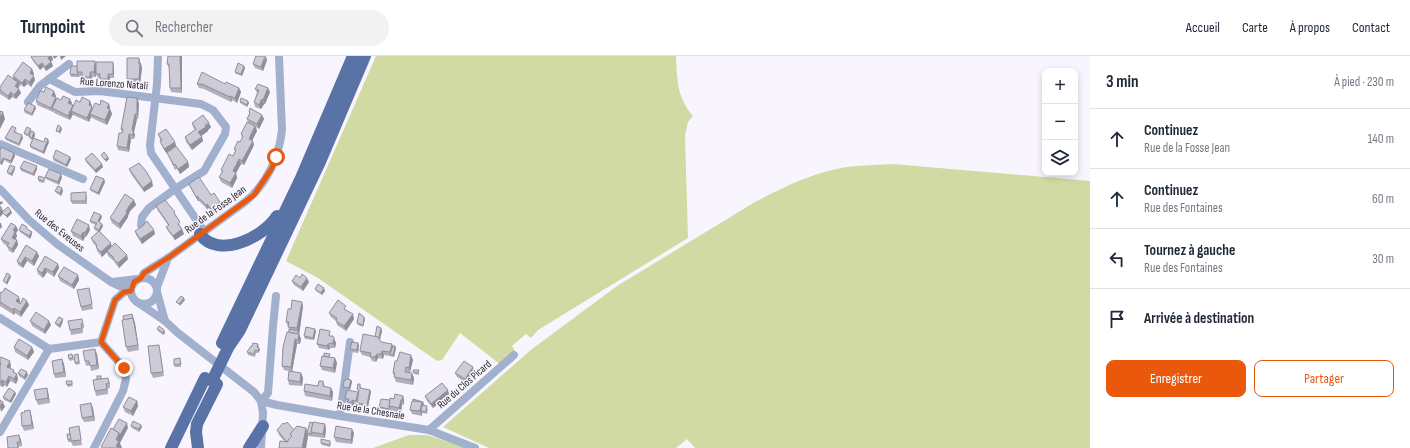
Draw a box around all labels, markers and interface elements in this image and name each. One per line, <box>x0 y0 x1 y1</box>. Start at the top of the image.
search box <box>109 10 389 46</box>
text: Turnpoint <box>20 16 85 39</box>
icon: search <box>123 17 145 39</box>
text: Rechercher <box>155 18 213 37</box>
text: Accueil <box>1186 19 1220 36</box>
text: Carte <box>1242 19 1268 36</box>
text: À propos <box>1290 19 1330 36</box>
text: Contact <box>1352 19 1390 36</box>
map controls <box>1042 68 1078 176</box>
button: + <box>1042 68 1078 104</box>
text: 3 min <box>1106 72 1139 92</box>
text: À pied · 230 m <box>1334 74 1394 90</box>
street label: Rue Lorenzo Natali <box>79 75 148 92</box>
button: − <box>1042 104 1078 140</box>
text: Continuez <box>1144 121 1198 140</box>
icon: ahead <box>1106 128 1128 150</box>
text: 140 m <box>1368 131 1394 147</box>
button: layers <box>1042 140 1078 176</box>
text: Rue de la Fosse Jean <box>1144 140 1230 156</box>
route start <box>267 148 285 166</box>
text: Continuez <box>1144 181 1198 200</box>
street label: Rue de la Fosse Jean <box>182 183 249 236</box>
icon: ahead <box>1106 188 1128 210</box>
text: 60 m <box>1372 191 1394 207</box>
text: Rue des Fontaines <box>1144 200 1223 216</box>
street label: Rue des Eveuses <box>32 206 87 255</box>
text: Tournez à gauche <box>1144 241 1235 260</box>
icon: left <box>1106 248 1128 270</box>
text: 30 m <box>1372 251 1394 267</box>
text: Rue des Fontaines <box>1144 260 1223 276</box>
icon: arrive <box>1106 308 1128 330</box>
text: Arrivée à destination <box>1144 309 1254 328</box>
street label: Rue du Clos Picard <box>435 357 494 411</box>
route end <box>115 359 133 377</box>
button: Enregistrer <box>1106 360 1246 397</box>
button: Partager <box>1254 360 1394 397</box>
street label: Rue de la Chesnaie <box>336 399 406 422</box>

